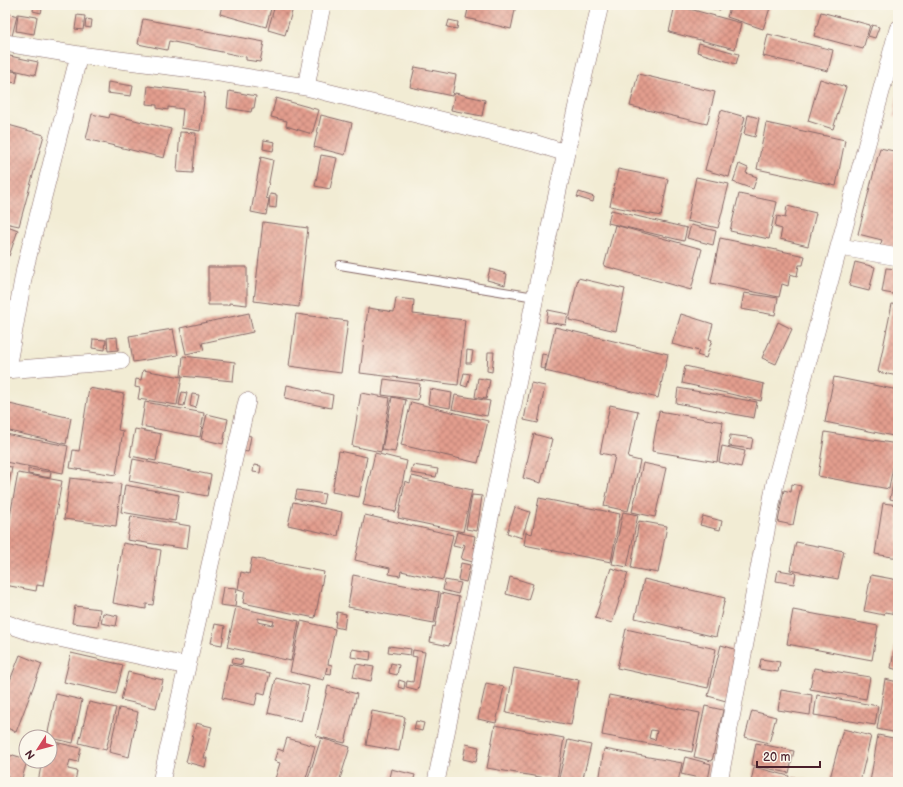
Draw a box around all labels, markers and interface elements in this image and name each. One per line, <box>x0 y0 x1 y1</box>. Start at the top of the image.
north arrow <box>18 729 58 769</box>
scale bar <box>757 743 820 769</box>
text: N <box>23 747 38 762</box>
text: 20 m <box>763 750 790 765</box>

